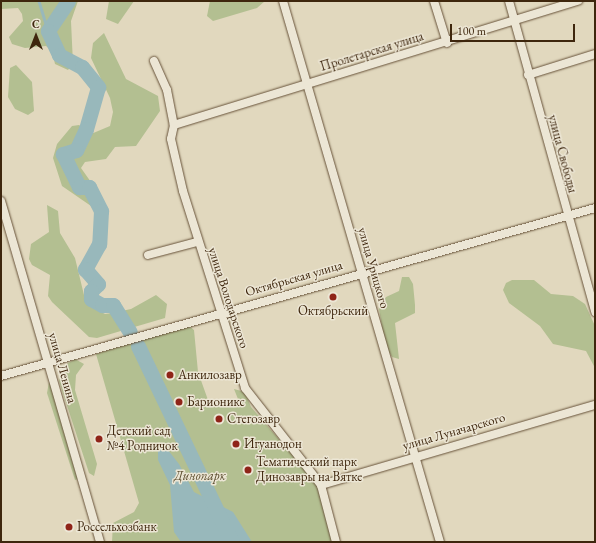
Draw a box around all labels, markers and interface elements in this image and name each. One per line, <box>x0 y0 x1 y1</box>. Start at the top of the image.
north arrow <box>16 16 56 56</box>
scale bar <box>452 16 577 42</box>
text: С <box>32 17 40 31</box>
text: 100 m <box>457 23 486 39</box>
street label: Пролетарская улица <box>318 29 426 75</box>
street label: улица Свободы <box>544 113 580 195</box>
street label: улица Урицкого <box>354 226 392 310</box>
street label: улица Володарского <box>204 245 252 351</box>
street label: Октябрьская улица <box>244 258 344 300</box>
marker: Октябрьский <box>328 292 338 302</box>
place label: Октябрьский <box>298 303 368 319</box>
street label: улица Ленина <box>44 331 80 405</box>
place label: Анкилозавр <box>178 367 242 383</box>
marker: Анкилозавр <box>165 370 175 380</box>
place label: Барионикс <box>187 394 245 410</box>
marker: Барионикс <box>174 397 184 407</box>
street label: улица Луначарского <box>401 410 507 454</box>
place label: Стегозавр <box>227 411 280 427</box>
marker: Стегозавр <box>214 414 224 424</box>
place label: Детский сад №4 Родничок <box>107 424 178 455</box>
marker: Детский сад №4 Родничок <box>94 434 104 444</box>
place label: Игуанодон <box>244 436 302 452</box>
marker: Игуанодон <box>231 439 241 449</box>
place label: Тематический парк Динозавры на Вятке <box>256 455 362 486</box>
marker: Тематический парк Динозавры на Вятке <box>243 465 253 475</box>
park label: Динопарк <box>174 468 226 484</box>
place label: Россельхозбанк <box>77 519 157 535</box>
marker: Россельхозбанк <box>64 522 74 532</box>

